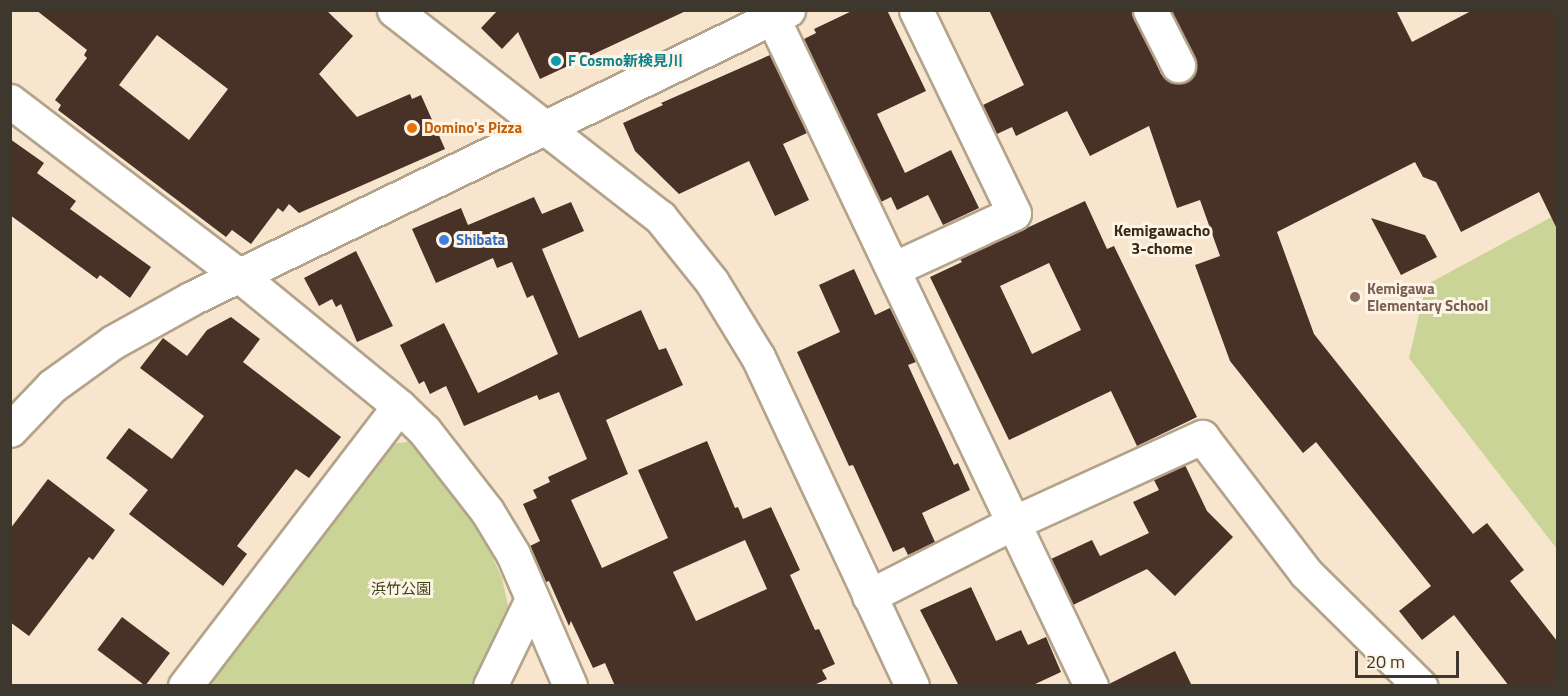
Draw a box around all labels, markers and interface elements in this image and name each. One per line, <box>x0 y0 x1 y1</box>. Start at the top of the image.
place label: F Cosmo新検見川 <box>568 52 683 70</box>
marker: F Cosmo新検見川 <box>549 54 563 68</box>
place label: Domino's Pizza <box>424 119 522 137</box>
marker: Domino's Pizza <box>405 121 419 135</box>
district label: Kemigawacho 3-chome <box>1114 220 1210 258</box>
place label: Shibata <box>456 231 505 249</box>
marker: Shibata <box>437 233 451 247</box>
place label: Kemigawa Elementary School <box>1367 279 1488 314</box>
marker: Kemigawa Elementary School <box>1348 290 1362 304</box>
park label: 浜竹公園 <box>371 580 431 598</box>
scale bar <box>1358 639 1462 677</box>
text: 20 m <box>1366 648 1405 675</box>

